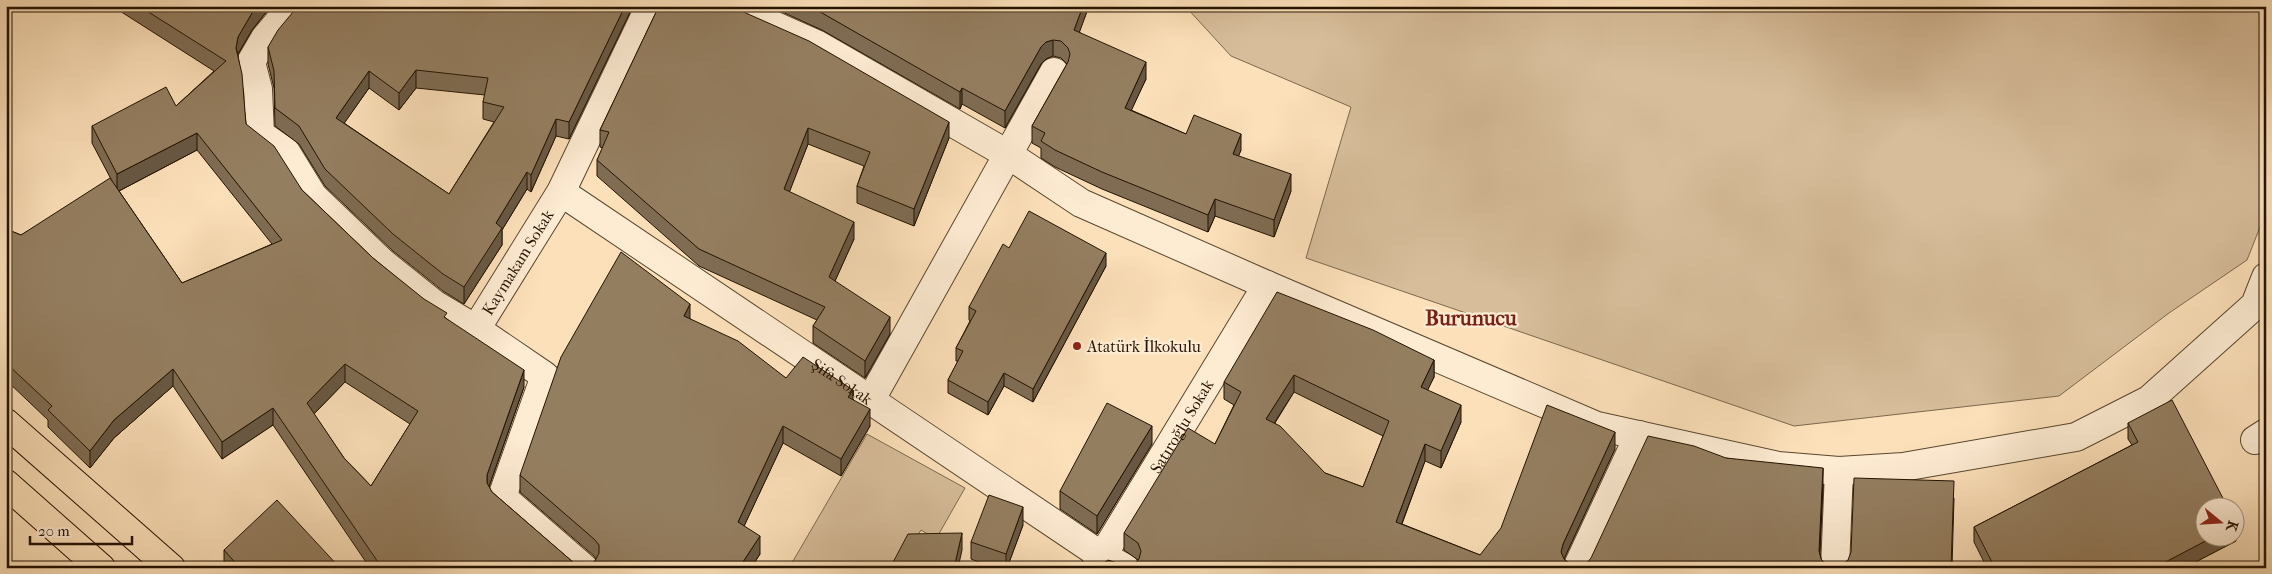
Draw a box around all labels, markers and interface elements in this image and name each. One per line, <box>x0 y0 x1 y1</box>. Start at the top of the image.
street label: Kaymakam Sokak <box>478 205 558 318</box>
district label: Burunucu <box>1425 306 1517 330</box>
place label: Atatürk İlkokulu <box>1086 337 1201 356</box>
marker: Atatürk İlkokulu <box>1071 340 1083 352</box>
street label: Şifa Sokak <box>808 354 877 409</box>
street label: Satıroğlu Sokak <box>1145 375 1217 477</box>
north arrow <box>2194 496 2244 546</box>
scale bar <box>30 514 132 546</box>
text: K <box>2222 518 2242 534</box>
text: 20 m <box>38 522 70 540</box>

